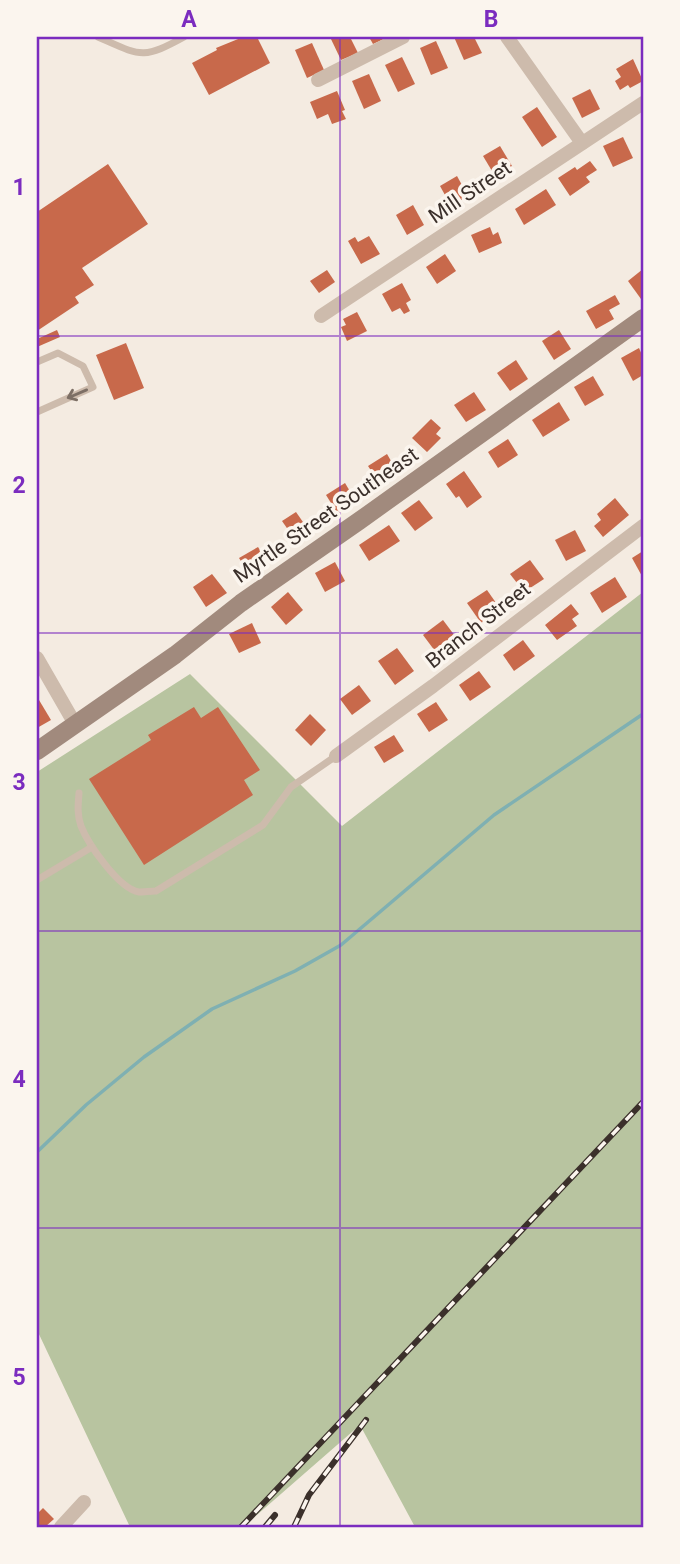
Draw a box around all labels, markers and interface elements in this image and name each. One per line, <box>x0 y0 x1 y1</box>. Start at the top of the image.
text: A <box>181 6 197 33</box>
text: B <box>484 6 498 33</box>
street label: Mill Street <box>424 156 516 228</box>
text: 1 <box>12 174 26 201</box>
one-way arrow <box>66 389 88 402</box>
street label: Myrtle Street Southeast <box>229 442 423 588</box>
text: 2 <box>12 472 26 499</box>
street label: Branch Street <box>421 577 535 673</box>
text: 3 <box>12 769 26 796</box>
text: 4 <box>12 1066 26 1093</box>
text: 5 <box>12 1364 26 1391</box>

